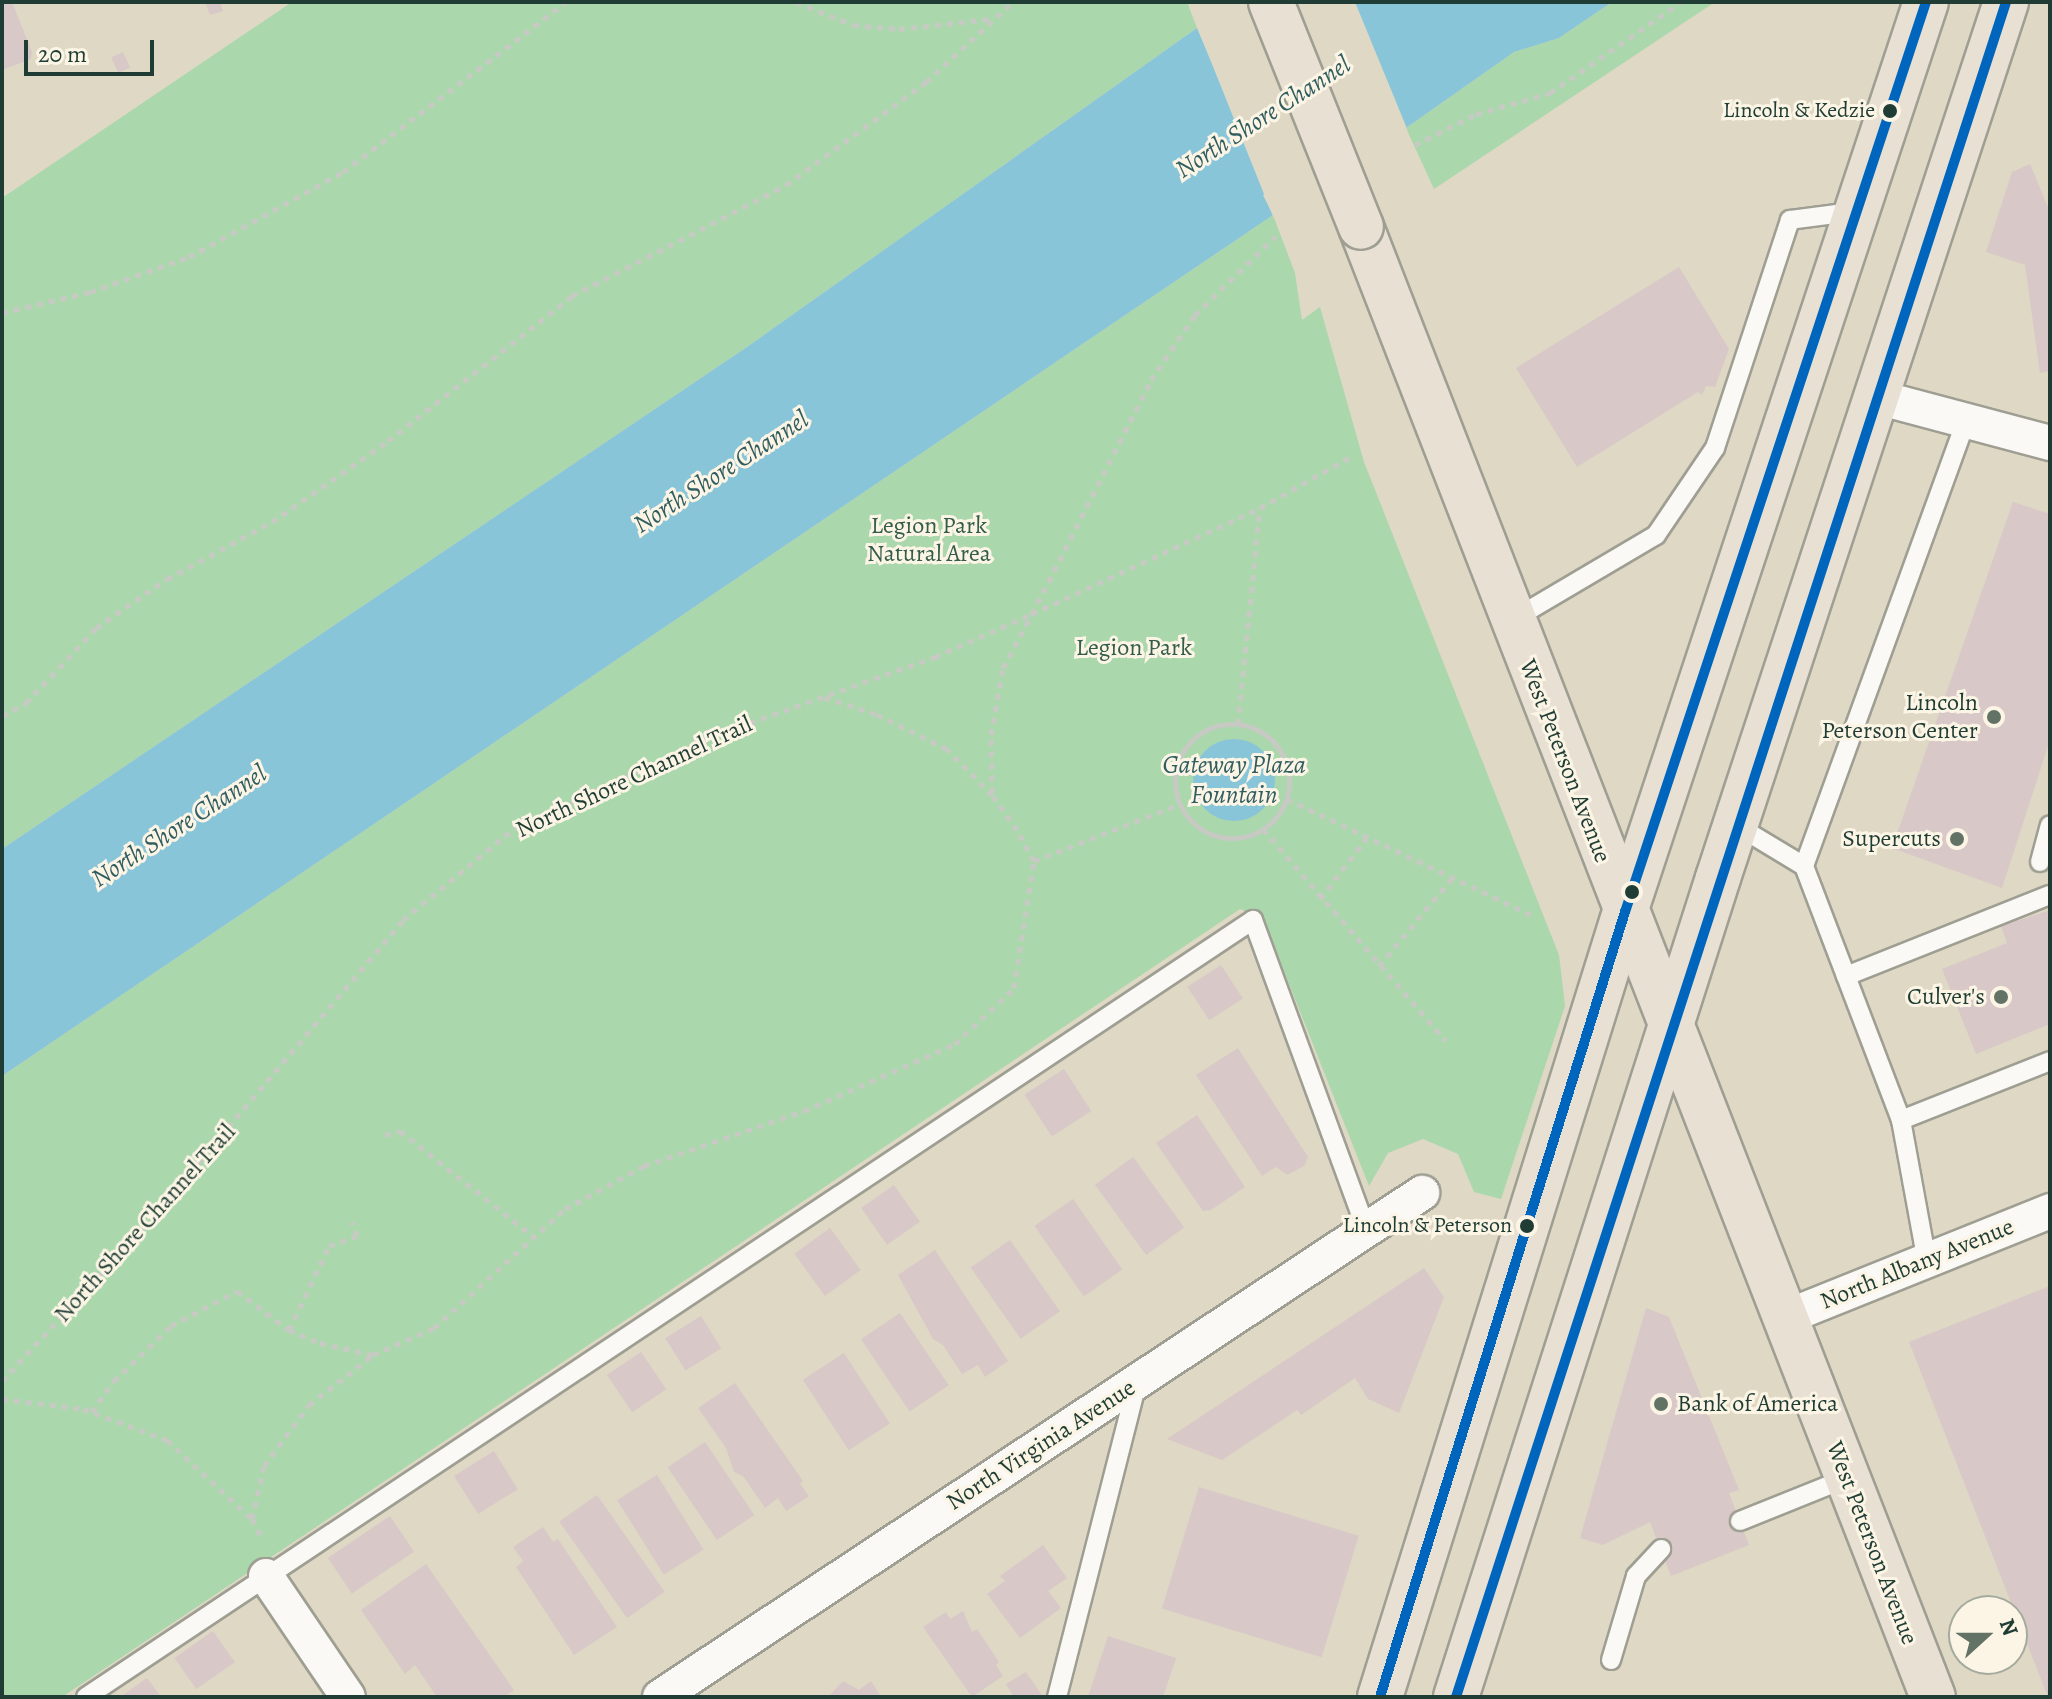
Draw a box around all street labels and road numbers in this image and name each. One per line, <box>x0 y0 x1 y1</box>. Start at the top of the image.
street label: West Peterson Avenue <box>1513 655 1617 867</box>
street label: North Shore Channel Trail <box>511 710 757 844</box>
street label: North Shore Channel Trail <box>48 1118 242 1328</box>
street label: North Albany Avenue <box>1816 1212 2018 1316</box>
street label: North Virginia Avenue <box>941 1373 1141 1517</box>
street label: West Peterson Avenue <box>1820 1437 1924 1649</box>

